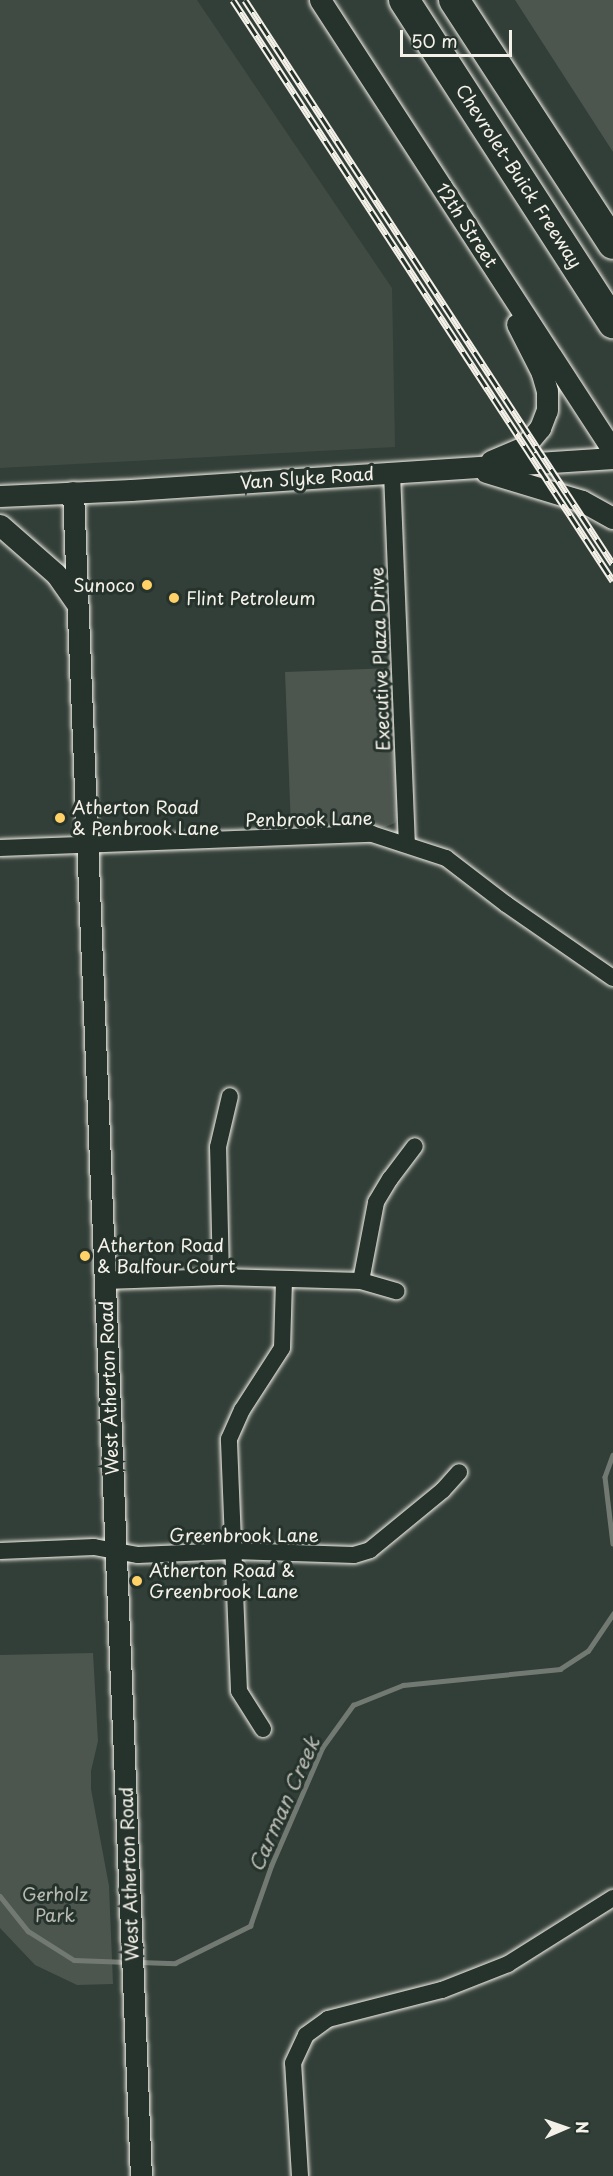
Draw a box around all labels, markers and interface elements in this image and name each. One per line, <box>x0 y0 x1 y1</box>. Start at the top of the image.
scale bar <box>403 18 516 56</box>
text: 50 m <box>411 27 458 54</box>
street label: Chevrolet-Buick Freeway <box>451 79 587 273</box>
street label: 12th Street <box>431 178 503 272</box>
street label: Van Slyke Road <box>239 463 375 493</box>
street label: Executive Plaza Drive <box>366 566 394 752</box>
place label: Sunoco <box>73 574 135 596</box>
marker: Sunoco <box>140 578 154 592</box>
place label: Flint Petroleum <box>186 587 315 609</box>
marker: Flint Petroleum <box>167 591 181 605</box>
place label: Atherton Road & Penbrook Lane <box>72 797 220 840</box>
street label: Penbrook Lane <box>245 807 373 831</box>
marker: Atherton Road & Penbrook Lane <box>53 811 67 825</box>
place label: Atherton Road & Balfour Court <box>97 1235 236 1278</box>
marker: Atherton Road & Balfour Court <box>78 1249 92 1263</box>
street label: West Atherton Road <box>95 1300 123 1476</box>
street label: Greenbrook Lane <box>169 1524 319 1546</box>
place label: Atherton Road & Greenbrook Lane <box>149 1560 299 1602</box>
marker: Atherton Road & Greenbrook Lane <box>130 1574 144 1588</box>
water label: Carman Creek <box>244 1733 324 1875</box>
street label: West Atherton Road <box>115 1786 143 1962</box>
park label: Gerholz Park <box>22 1884 88 1926</box>
north arrow <box>535 2098 595 2158</box>
text: N <box>571 2121 595 2134</box>

